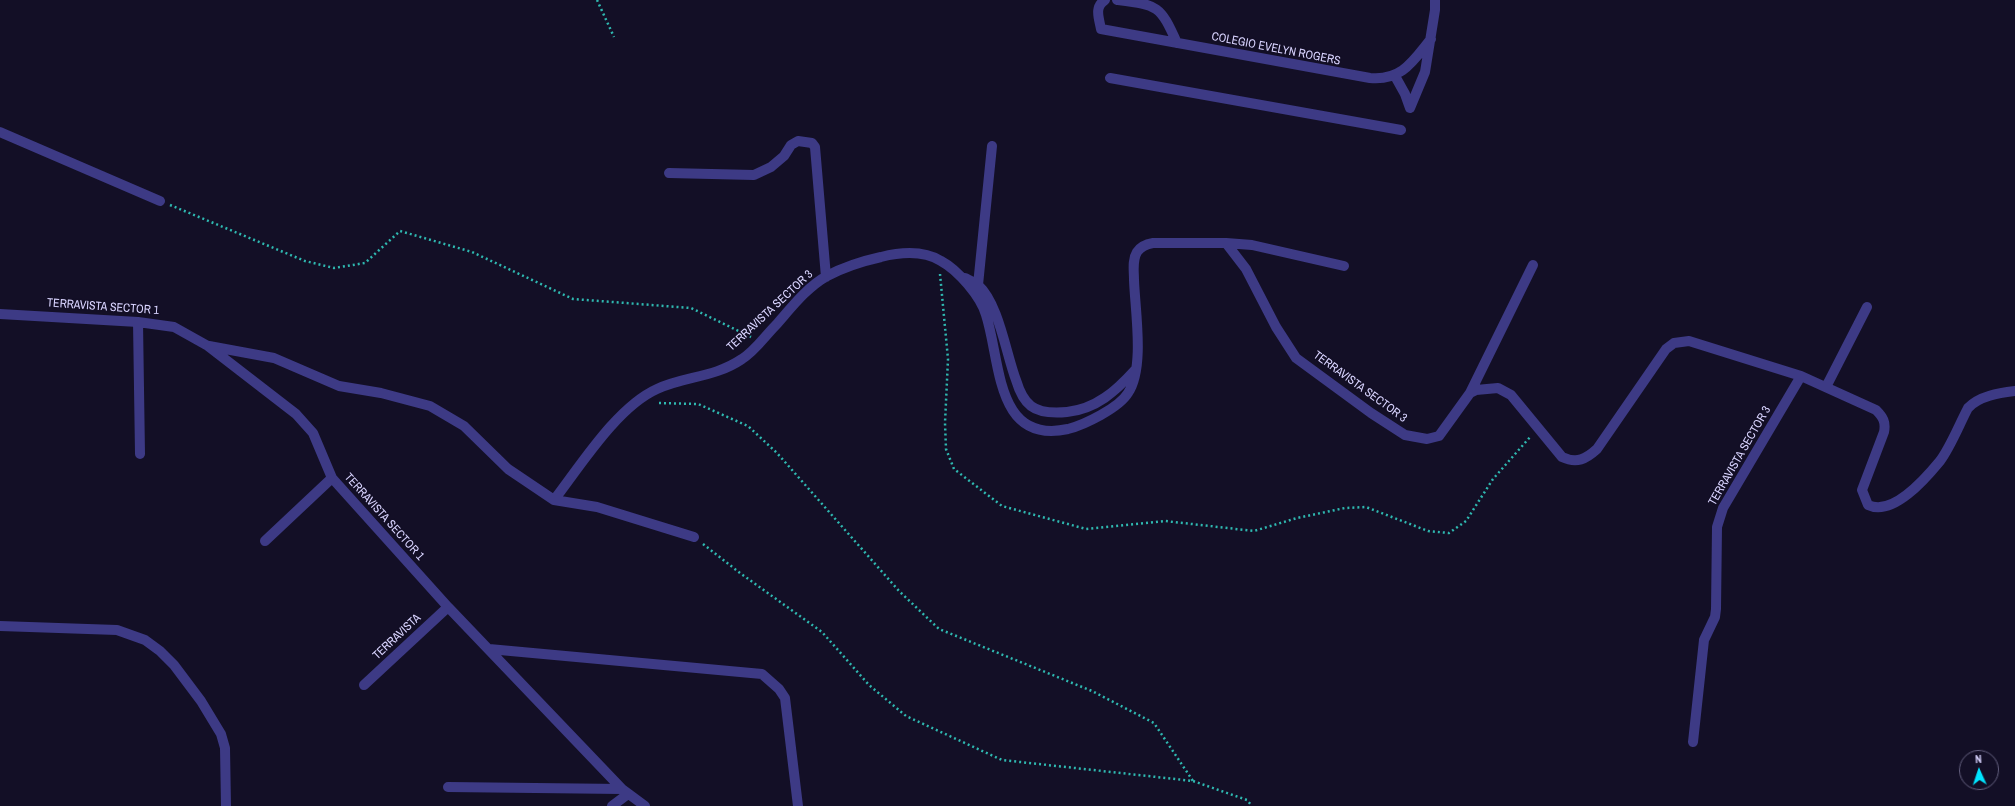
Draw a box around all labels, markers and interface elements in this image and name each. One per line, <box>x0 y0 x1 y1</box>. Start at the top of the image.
street label: COLEGIO EVELYN ROGERS <box>1210 29 1342 69</box>
street label: TERRAVISTA SECTOR 3 <box>724 267 816 355</box>
street label: TERRAVISTA SECTOR 1 <box>47 296 159 318</box>
street label: TERRAVISTA SECTOR 3 <box>1310 348 1410 426</box>
street label: TERRAVISTA SECTOR 3 <box>1706 404 1774 508</box>
street label: TERRAVISTA SECTOR 1 <box>341 471 427 563</box>
street label: TERRAVISTA <box>370 611 424 663</box>
north arrow <box>1959 750 1999 790</box>
text: N <box>1975 752 1982 766</box>

